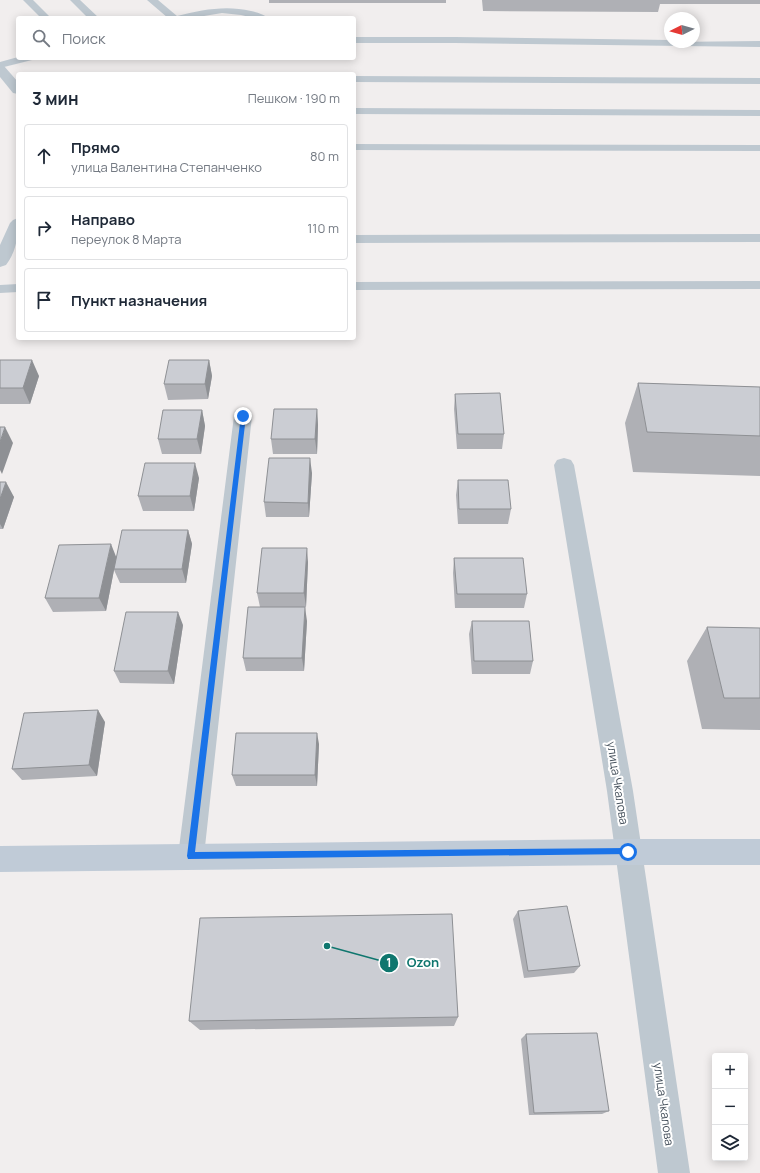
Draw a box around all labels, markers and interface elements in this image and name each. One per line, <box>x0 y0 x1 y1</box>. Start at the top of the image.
north arrow <box>664 12 700 48</box>
search box <box>16 16 356 60</box>
icon: search <box>30 27 52 49</box>
text: Поиск <box>62 28 106 49</box>
text: 3 мин <box>32 87 79 110</box>
text: Пешком · 190 m <box>248 89 340 107</box>
text: Прямо <box>71 137 120 158</box>
icon: ahead <box>33 145 55 167</box>
text: 80 m <box>310 147 339 165</box>
text: улица Валентина Степанченко <box>71 158 262 176</box>
text: Направо <box>71 209 135 230</box>
icon: right <box>33 217 55 239</box>
text: 110 m <box>307 219 339 237</box>
text: переулок 8 Марта <box>71 230 182 248</box>
icon: arrive <box>33 289 55 311</box>
text: Пункт назначения <box>71 290 207 311</box>
route end <box>234 407 252 425</box>
street label: улица Чкалова <box>603 740 633 826</box>
route start <box>619 843 637 861</box>
callout: Ozon <box>379 950 447 975</box>
text: Ozon <box>407 953 439 971</box>
text: 1 <box>386 954 392 971</box>
map controls <box>712 1053 748 1161</box>
button: + <box>712 1053 748 1089</box>
street label: улица Чкалова <box>650 1061 678 1147</box>
button: − <box>712 1089 748 1125</box>
button: layers <box>712 1125 748 1161</box>

